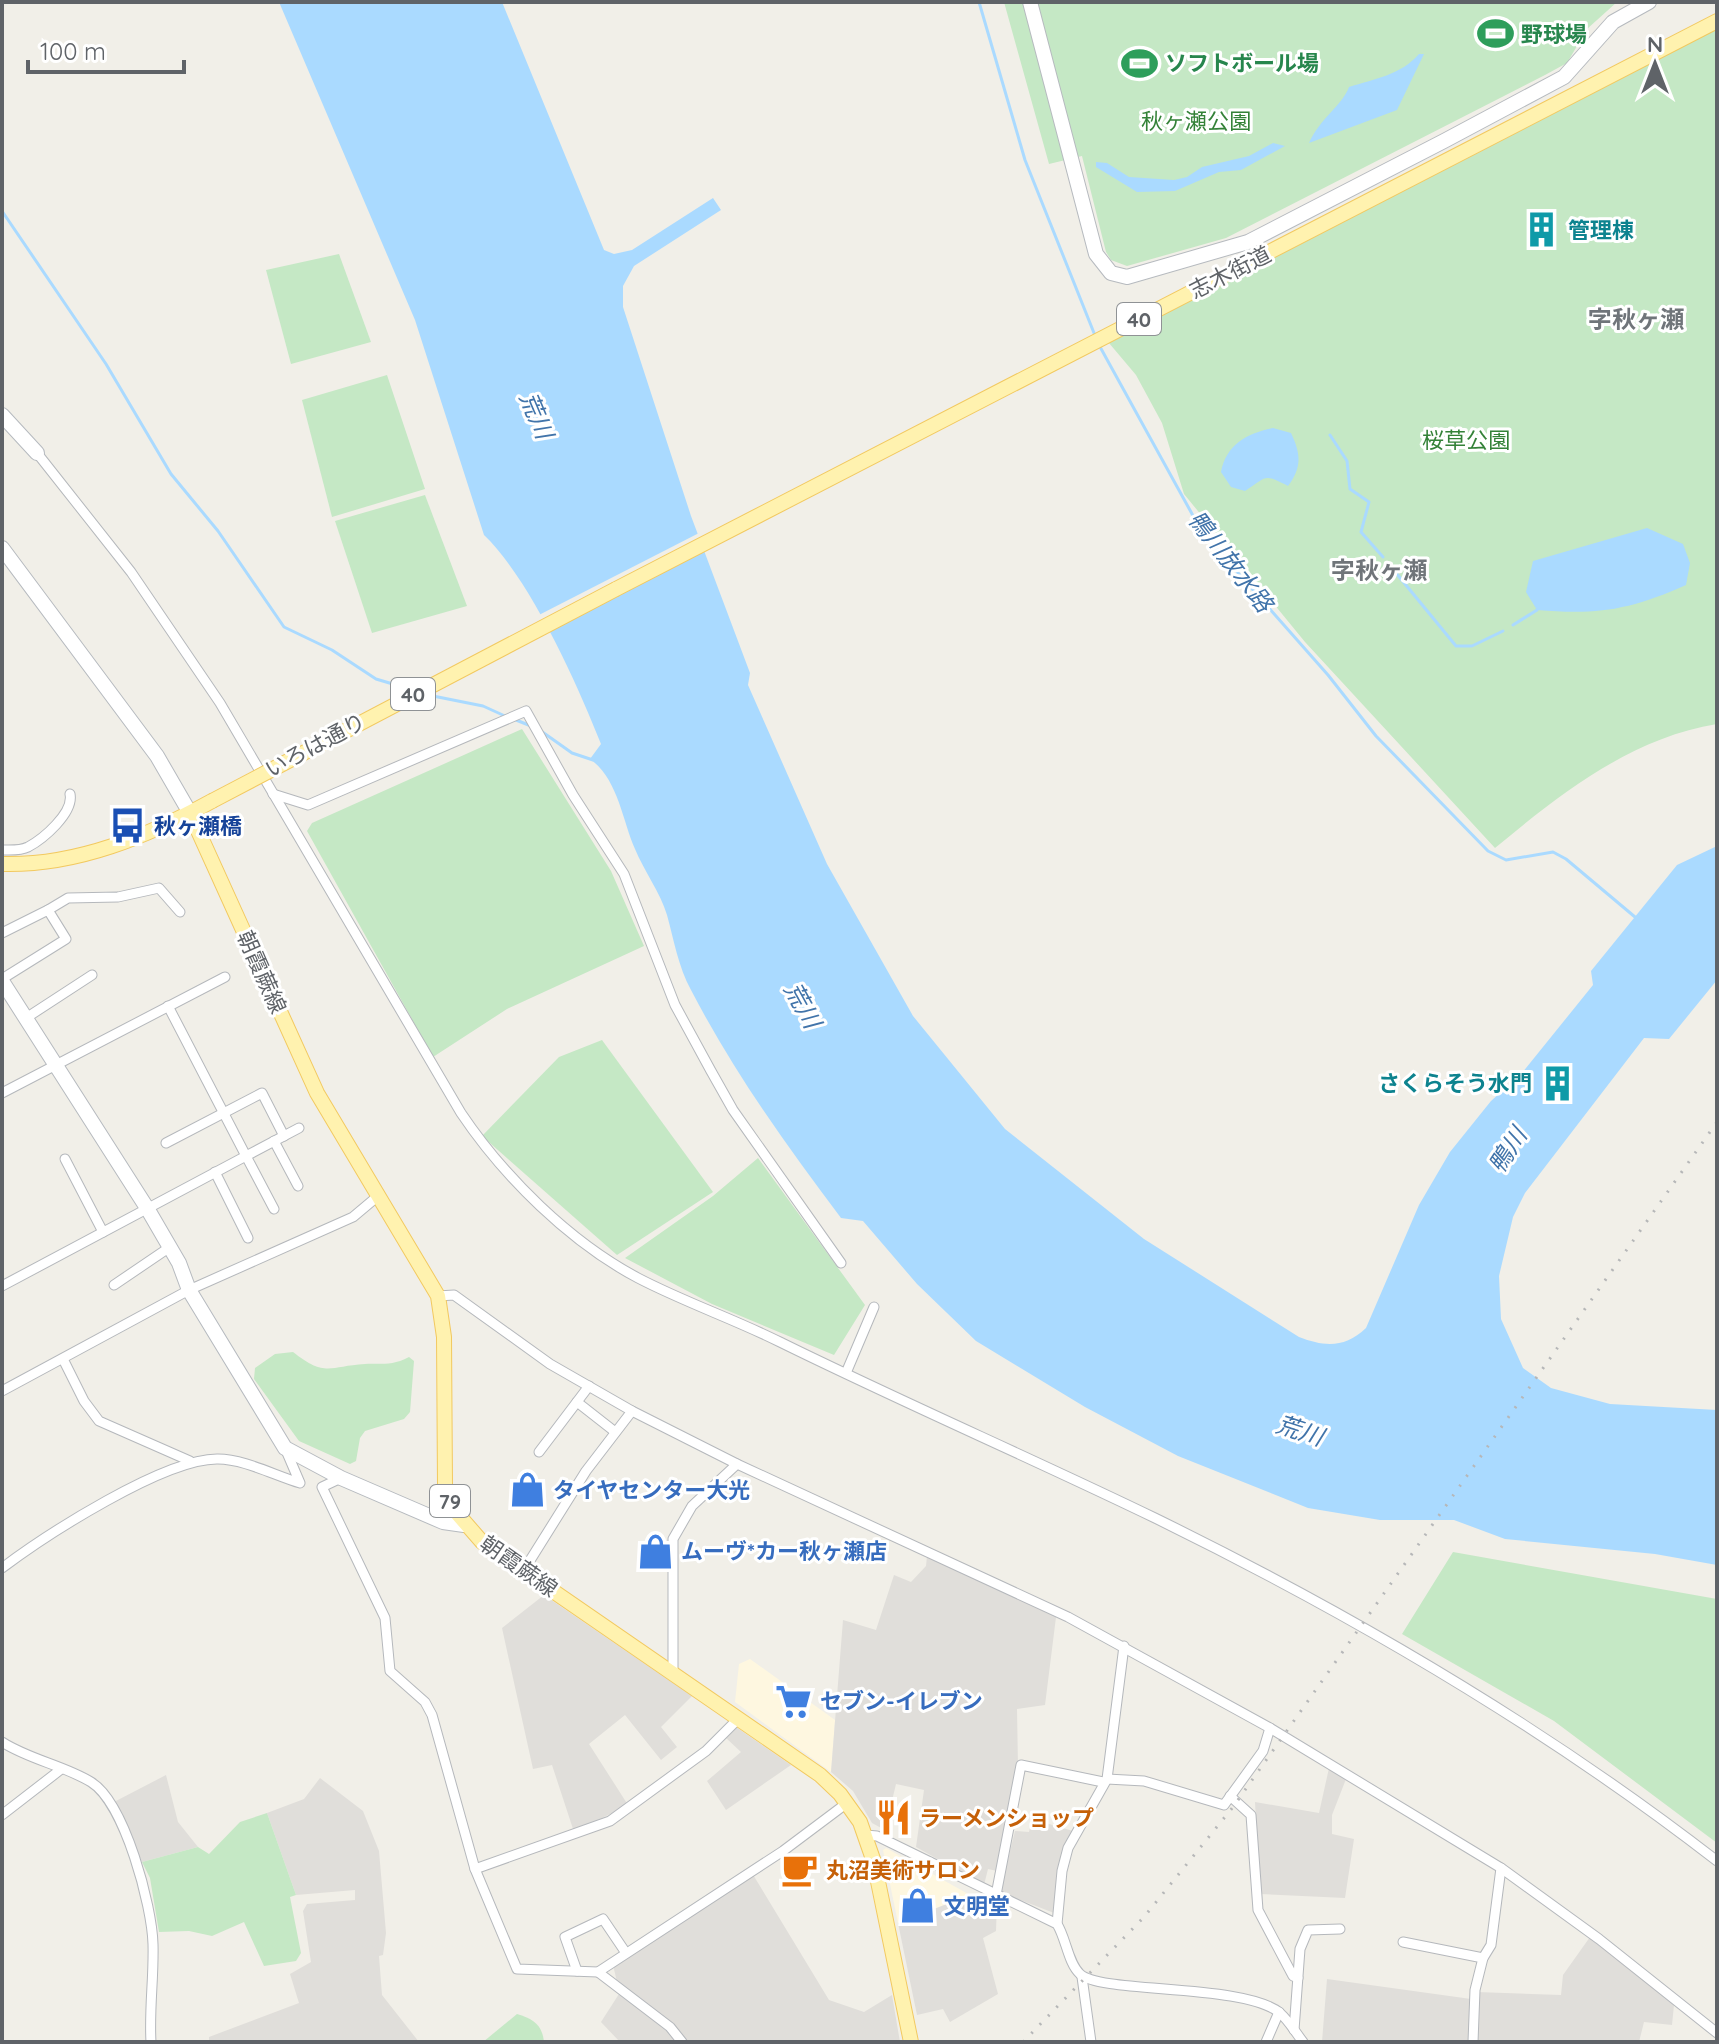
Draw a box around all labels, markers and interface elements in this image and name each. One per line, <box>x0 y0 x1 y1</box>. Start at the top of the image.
sports icon: 野球場 <box>1476 15 1514 53</box>
place label: 野球場 <box>1521 20 1587 48</box>
scale bar <box>28 24 184 74</box>
north arrow <box>1615 24 1695 104</box>
text: N <box>1647 30 1663 58</box>
text: 100 m <box>40 36 106 66</box>
sports icon: ソフトボール場 <box>1120 44 1158 82</box>
place label: ソフトボール場 <box>1165 49 1319 77</box>
park label: 秋ヶ瀬公園 <box>1141 107 1251 135</box>
building icon: 管理棟 <box>1523 211 1561 249</box>
place label: 管理棟 <box>1568 216 1634 244</box>
street label: 志木街道 <box>1184 240 1276 304</box>
road number: 40 <box>1117 303 1161 335</box>
district label: 字秋ヶ瀬 <box>1588 304 1684 334</box>
water label: 荒川 <box>514 387 561 446</box>
park label: 桜草公園 <box>1422 426 1510 454</box>
water label: 鴨川放水路 <box>1182 504 1281 619</box>
district label: 字秋ヶ瀬 <box>1331 555 1427 585</box>
road number: 40 <box>391 678 435 710</box>
street label: いろは通り <box>260 707 370 783</box>
bus stop icon: 秋ヶ瀬橋 <box>109 807 147 845</box>
place label: 秋ヶ瀬橋 <box>154 812 242 840</box>
street label: 朝霞蕨線 <box>231 926 293 1018</box>
water label: 荒川 <box>778 977 829 1036</box>
building icon: さくらそう水門 <box>1539 1064 1577 1102</box>
place label: さくらそう水門 <box>1378 1069 1532 1097</box>
water label: 鴨川 <box>1481 1119 1534 1178</box>
water label: 荒川 <box>1273 1408 1330 1453</box>
shop icon: タイヤセンター大光 <box>508 1471 546 1509</box>
place label: タイヤセンター大光 <box>553 1476 750 1504</box>
road number: 79 <box>430 1485 470 1517</box>
street label: 朝霞蕨線 <box>475 1529 563 1603</box>
shop icon: ムーヴ*カー秋ヶ瀬店 <box>636 1532 674 1570</box>
place label: ムーヴ*カー秋ヶ瀬店 <box>681 1537 887 1565</box>
supermarket icon: セブン-イレブン <box>775 1682 813 1720</box>
place label: セブン-イレブン <box>820 1687 983 1715</box>
restaurant icon: ラーメンショップ <box>874 1799 912 1837</box>
place label: ラーメンショップ <box>919 1804 1094 1832</box>
cafe icon: 丸沼美術サロン <box>781 1851 819 1889</box>
place label: 丸沼美術サロン <box>826 1856 980 1884</box>
shop icon: 文明堂 <box>899 1887 937 1925</box>
place label: 文明堂 <box>944 1892 1010 1920</box>

